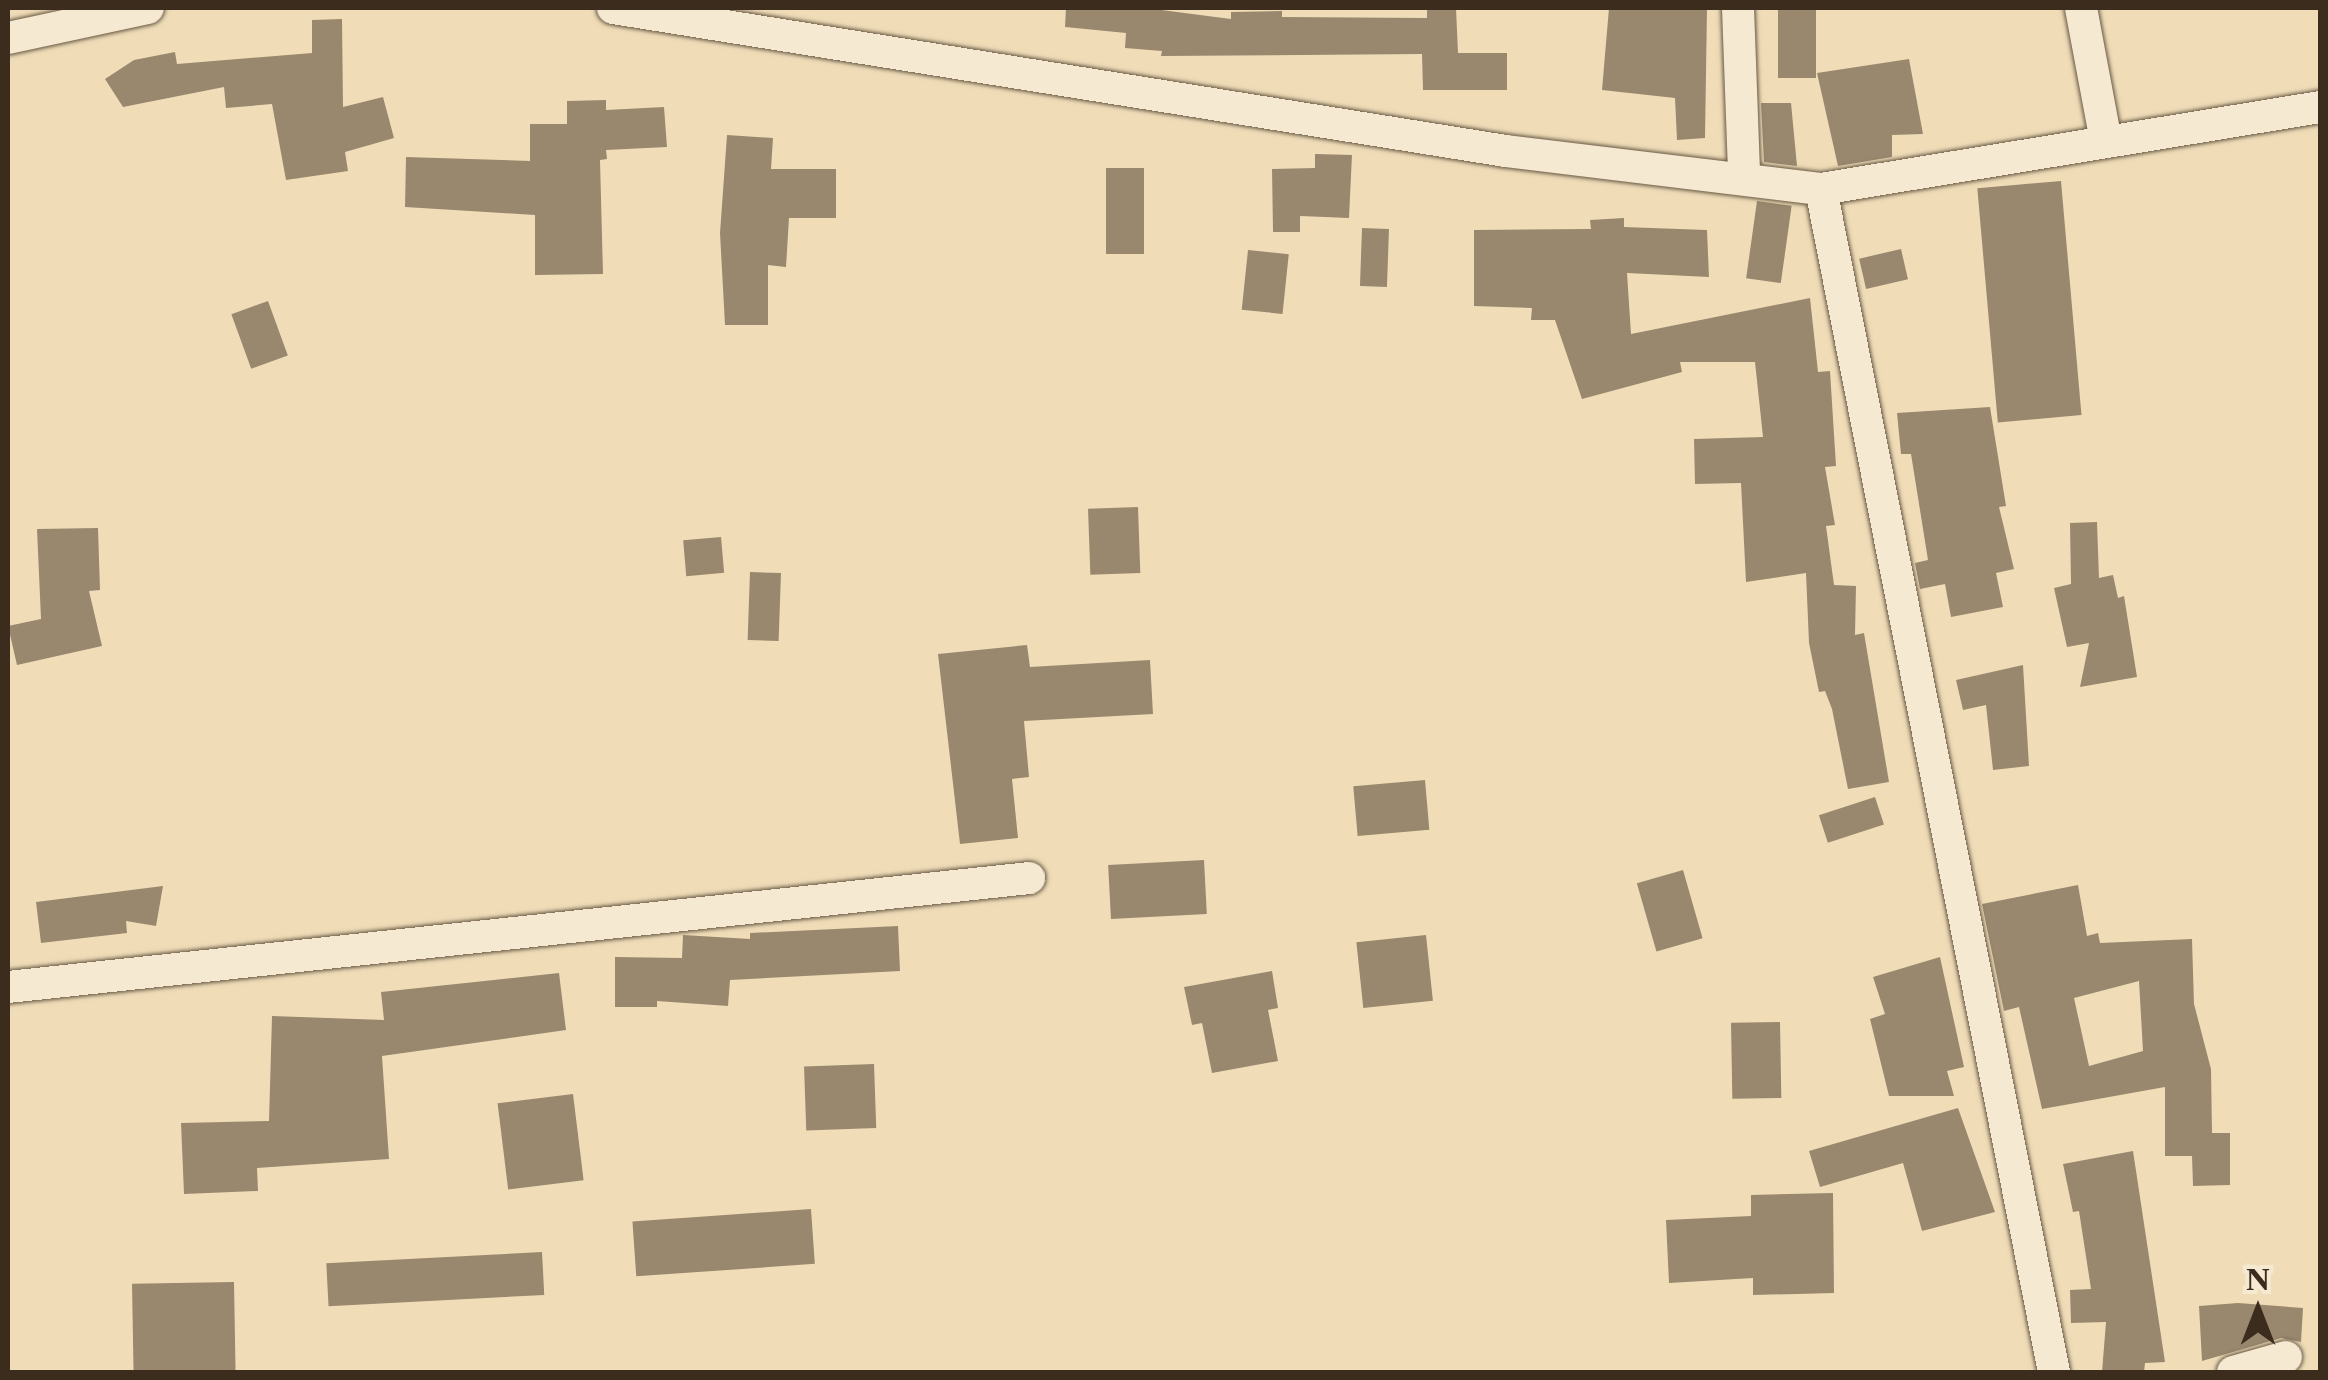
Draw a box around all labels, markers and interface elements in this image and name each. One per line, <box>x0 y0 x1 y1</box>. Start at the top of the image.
north arrow <box>2208 1260 2308 1360</box>
text: N <box>2246 1263 2270 1297</box>

